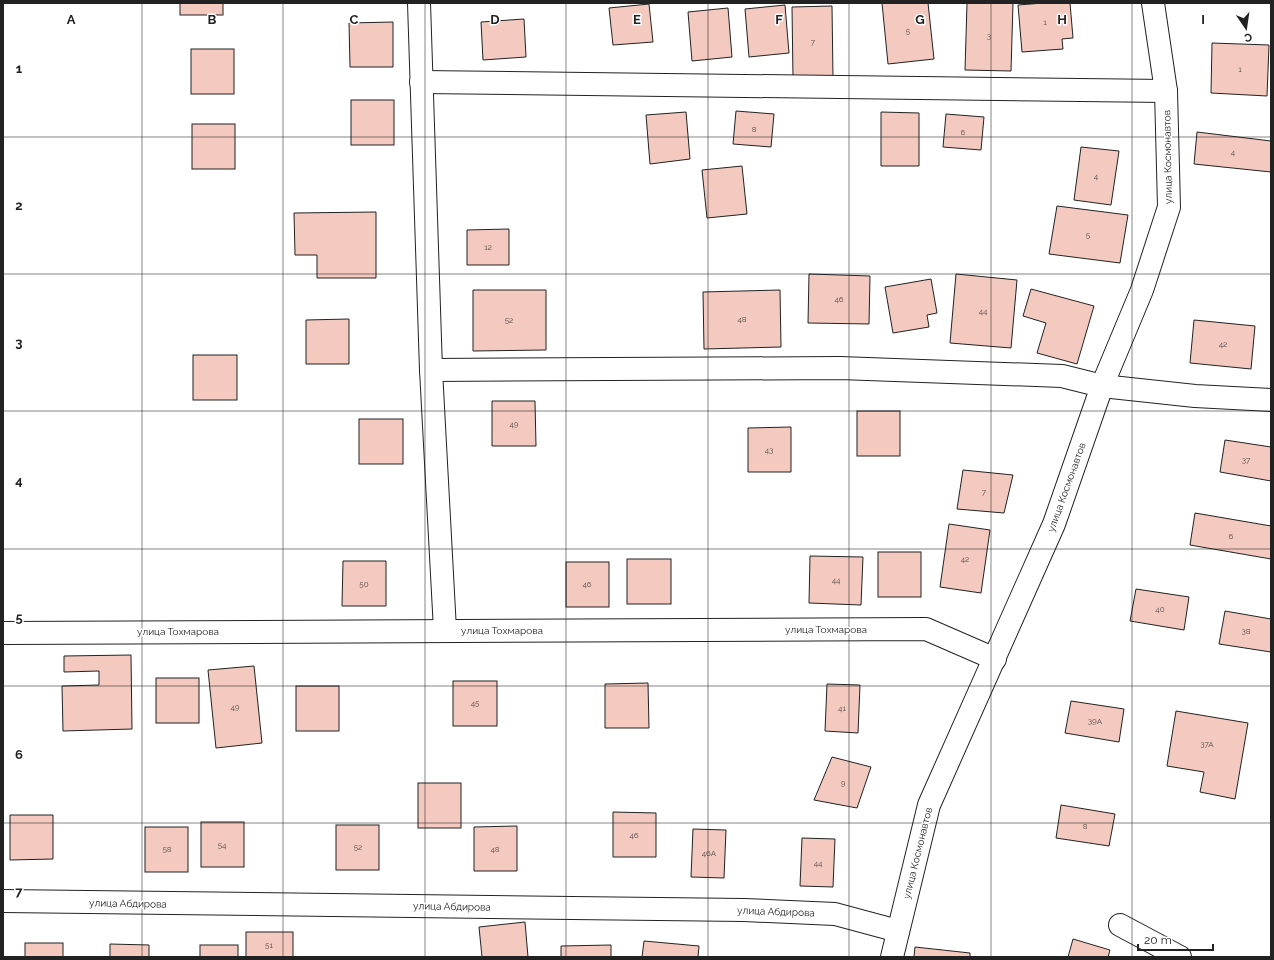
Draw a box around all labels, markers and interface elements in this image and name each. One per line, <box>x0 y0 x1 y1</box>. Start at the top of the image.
north arrow <box>1226 8 1266 48</box>
text: A <box>67 12 76 27</box>
text: B <box>208 12 217 27</box>
text: C <box>350 12 359 27</box>
text: D <box>490 12 500 27</box>
text: E <box>633 12 641 27</box>
text: F <box>775 12 783 27</box>
text: G <box>915 12 925 27</box>
text: H <box>1057 12 1067 27</box>
text: I <box>1201 12 1205 27</box>
house number: 1 <box>1043 17 1047 27</box>
house number: 5 <box>906 26 911 36</box>
text: С <box>1243 30 1253 45</box>
house number: 3 <box>987 31 991 41</box>
house number: 7 <box>811 37 816 47</box>
text: 1 <box>16 61 23 76</box>
house number: 1 <box>1238 64 1242 74</box>
street label: улица Космонавтов <box>1161 110 1174 204</box>
house number: 8 <box>752 124 757 134</box>
house number: 6 <box>961 127 966 137</box>
house number: 4 <box>1231 147 1236 157</box>
house number: 4 <box>1094 171 1099 181</box>
text: 2 <box>15 198 23 213</box>
house number: 5 <box>1086 230 1091 240</box>
house number: 12 <box>484 242 492 252</box>
house number: 46 <box>834 294 844 304</box>
house number: 44 <box>979 306 988 316</box>
house number: 48 <box>737 314 747 324</box>
house number: 52 <box>505 315 513 325</box>
text: 3 <box>15 335 23 350</box>
house number: 42 <box>1219 339 1227 349</box>
house number: 49 <box>509 419 519 429</box>
street label: улица Космонавтов <box>1045 441 1088 533</box>
house number: 43 <box>765 445 773 455</box>
house number: 37 <box>1242 455 1251 465</box>
text: 4 <box>15 473 23 488</box>
house number: 7 <box>982 487 987 497</box>
house number: 6 <box>1229 531 1234 541</box>
house number: 42 <box>961 554 969 564</box>
house number: 44 <box>832 575 841 585</box>
house number: 50 <box>359 579 369 589</box>
house number: 46 <box>582 579 592 589</box>
house number: 40 <box>1155 604 1165 614</box>
text: 5 <box>15 610 23 625</box>
street label: улица Тохмарова <box>785 624 867 635</box>
street label: улица Тохмарова <box>461 625 543 636</box>
street label: улица Тохмарова <box>137 626 219 637</box>
house number: 38 <box>1241 626 1251 636</box>
house number: 45 <box>471 698 480 708</box>
house number: 49 <box>230 702 240 712</box>
house number: 41 <box>838 703 846 713</box>
house number: 39А <box>1088 716 1103 726</box>
house number: 37А <box>1200 739 1214 749</box>
text: 6 <box>15 747 23 762</box>
house number: 9 <box>841 778 846 788</box>
street label: улица Космонавтов <box>901 806 934 900</box>
house number: 8 <box>1083 821 1088 831</box>
house number: 46 <box>629 830 639 840</box>
house number: 54 <box>218 840 227 850</box>
house number: 52 <box>354 842 362 852</box>
house number: 58 <box>162 844 172 854</box>
house number: 48 <box>490 844 500 854</box>
house number: 46А <box>702 848 717 858</box>
house number: 44 <box>814 858 823 868</box>
text: 7 <box>15 884 23 899</box>
street label: улица Абдирова <box>89 897 167 910</box>
street label: улица Абдирова <box>413 900 491 913</box>
street label: улица Абдирова <box>737 905 815 918</box>
scale bar <box>1138 926 1213 952</box>
text: 20 m <box>1144 933 1172 947</box>
house number: 51 <box>265 940 273 950</box>

